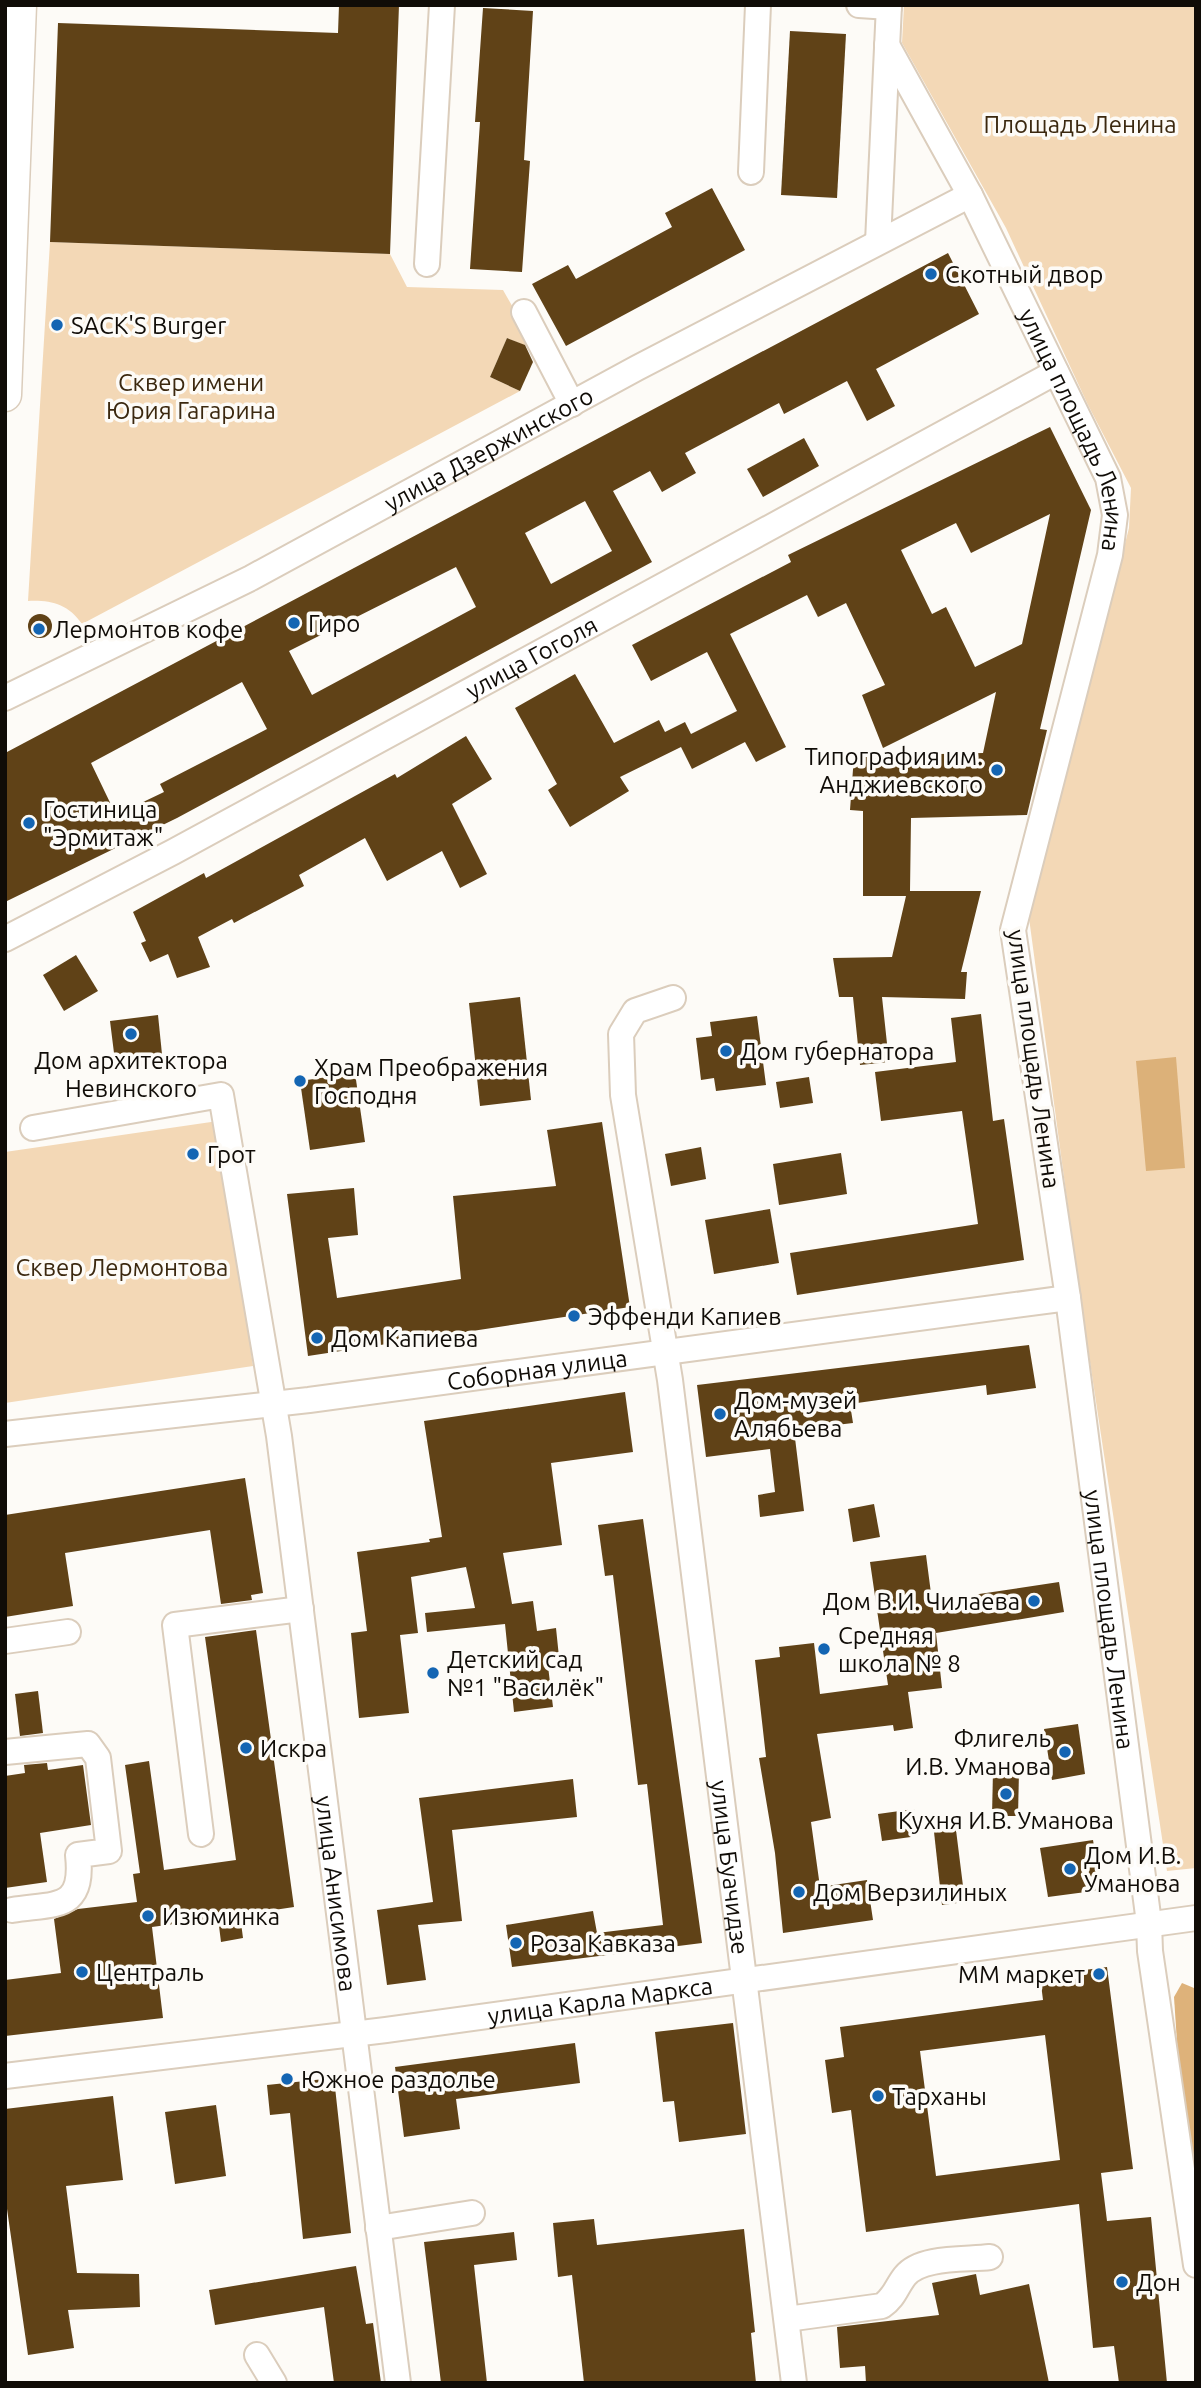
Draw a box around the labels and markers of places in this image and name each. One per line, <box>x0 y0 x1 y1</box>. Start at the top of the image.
place label: Скотный двор <box>945 261 1103 288</box>
marker: Скотный двор <box>923 266 939 282</box>
place label: SACK'S Burger <box>71 312 226 339</box>
marker: SACK'S Burger <box>49 317 65 333</box>
place label: Гиро <box>308 610 360 637</box>
marker: Гиро <box>286 615 302 631</box>
place label: Лермонтов кофе <box>53 616 243 643</box>
marker: Лермонтов кофе <box>31 621 47 637</box>
place label: Типография им. Анджиевского <box>805 743 983 798</box>
marker: Типография им. Анджиевского <box>989 762 1005 778</box>
place label: Гостиница "Эрмитаж" <box>43 796 163 851</box>
marker: Гостиница "Эрмитаж" <box>21 815 37 831</box>
marker: Дом архитектора Невинского <box>123 1026 139 1042</box>
place label: Дом губернатора <box>740 1038 934 1065</box>
marker: Дом губернатора <box>718 1043 734 1059</box>
place label: Дом архитектора Невинского <box>34 1047 228 1102</box>
place label: Храм Преображения Господня <box>314 1054 548 1109</box>
marker: Храм Преображения Господня <box>292 1073 308 1089</box>
place label: Грот <box>207 1141 256 1168</box>
marker: Грот <box>185 1146 201 1162</box>
place label: Эффенди Капиев <box>588 1303 782 1330</box>
marker: Эффенди Капиев <box>566 1308 582 1324</box>
place label: Дом Капиева <box>331 1325 478 1352</box>
marker: Дом Капиева <box>309 1330 325 1346</box>
place label: Дом-музей Алябьева <box>734 1387 857 1442</box>
marker: Дом-музей Алябьева <box>712 1406 728 1422</box>
place label: Дом В.И. Чилаева <box>823 1588 1020 1615</box>
marker: Дом В.И. Чилаева <box>1026 1593 1042 1609</box>
place label: Средняя школа № 8 <box>838 1622 961 1677</box>
marker: Средняя школа № 8 <box>816 1641 832 1657</box>
place label: Детский сад №1 "Василёк" <box>447 1646 604 1701</box>
marker: Детский сад №1 "Василёк" <box>425 1665 441 1681</box>
place label: Флигель И.В. Уманова <box>905 1725 1051 1780</box>
place label: Искра <box>260 1735 327 1762</box>
marker: Искра <box>238 1740 254 1756</box>
marker: Флигель И.В. Уманова <box>1057 1744 1073 1760</box>
marker: Кухня И.В. Уманова <box>998 1786 1014 1802</box>
place label: Кухня И.В. Уманова <box>898 1807 1114 1834</box>
place label: Дом И.В. Уманова <box>1084 1842 1182 1897</box>
marker: Дом И.В. Уманова <box>1062 1861 1078 1877</box>
place label: Дом Верзилиных <box>813 1879 1007 1906</box>
marker: Дом Верзилиных <box>791 1884 807 1900</box>
place label: Изюминка <box>162 1903 280 1930</box>
marker: Изюминка <box>140 1908 156 1924</box>
place label: Роза Кавказа <box>530 1930 676 1957</box>
marker: Роза Кавказа <box>508 1935 524 1951</box>
place label: Централь <box>96 1959 204 1986</box>
place label: ММ маркет <box>958 1961 1085 1988</box>
marker: Централь <box>74 1964 90 1980</box>
marker: ММ маркет <box>1091 1966 1107 1982</box>
place label: Южное раздолье <box>301 2066 496 2093</box>
marker: Южное раздолье <box>279 2071 295 2087</box>
place label: Тарханы <box>892 2083 987 2110</box>
marker: Тарханы <box>870 2088 886 2104</box>
place label: Дон <box>1136 2269 1181 2296</box>
marker: Дон <box>1114 2274 1130 2290</box>

